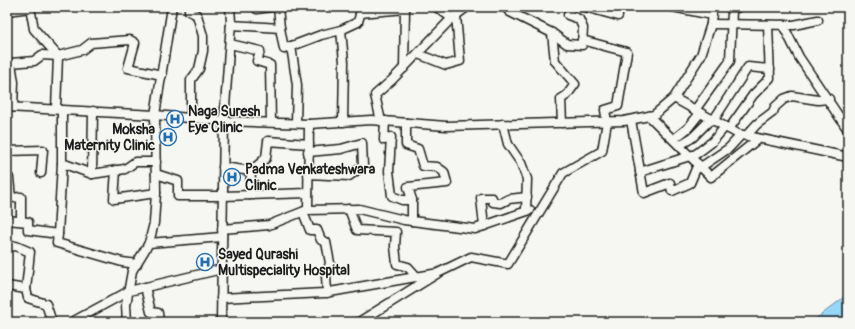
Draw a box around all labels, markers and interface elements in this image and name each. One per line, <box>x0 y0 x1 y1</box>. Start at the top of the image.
place label: Naga Suresh Eye Clinic <box>188 103 261 136</box>
hospital icon: Naga Suresh Eye Clinic <box>165 109 185 129</box>
place label: Moksha Maternity Clinic <box>64 121 155 154</box>
hospital icon: Moksha Maternity Clinic <box>158 127 178 147</box>
place label: Padma Venkateshwara Clinic <box>245 161 376 194</box>
hospital icon: Padma Venkateshwara Clinic <box>222 167 242 187</box>
place label: Sayed Qurashi Multispeciality Hospital <box>218 246 350 279</box>
hospital icon: Sayed Qurashi Multispeciality Hospital <box>195 252 215 272</box>

